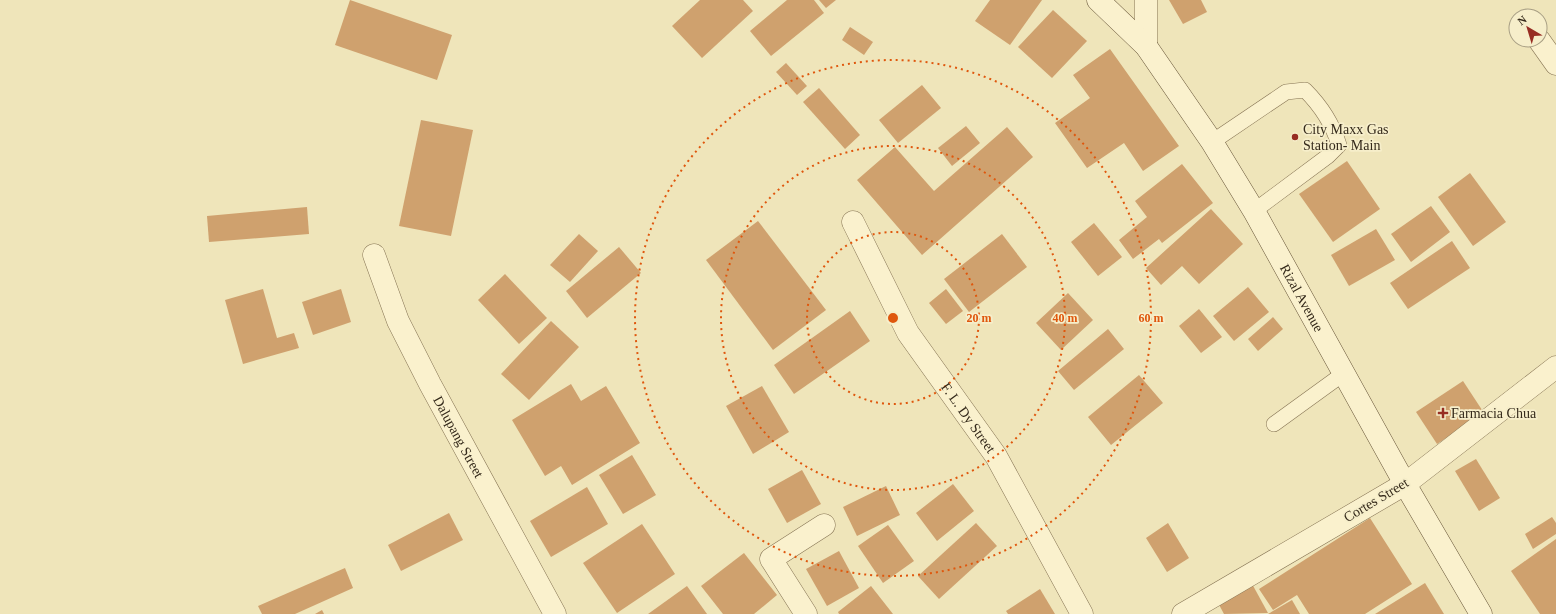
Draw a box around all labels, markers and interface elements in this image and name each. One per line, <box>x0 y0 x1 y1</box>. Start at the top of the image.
north arrow <box>1508 8 1548 48</box>
text: N <box>1515 13 1529 27</box>
place label: City Maxx Gas Station- Main <box>1303 122 1389 153</box>
marker: City Maxx Gas Station- Main <box>1290 132 1300 142</box>
street label: Rizal Avenue <box>1277 261 1327 334</box>
centre of rings <box>886 311 900 325</box>
text: 20 m <box>967 311 992 325</box>
text: 40 m <box>1053 311 1078 325</box>
text: 60 m <box>1139 311 1164 325</box>
street label: F. L. Dy Street <box>938 380 999 456</box>
street label: Dalupang Street <box>430 393 487 480</box>
place label: Farmacia Chua <box>1451 406 1537 421</box>
marker: Farmacia Chua <box>1438 408 1448 418</box>
street label: Cortes Street <box>1341 475 1411 525</box>

